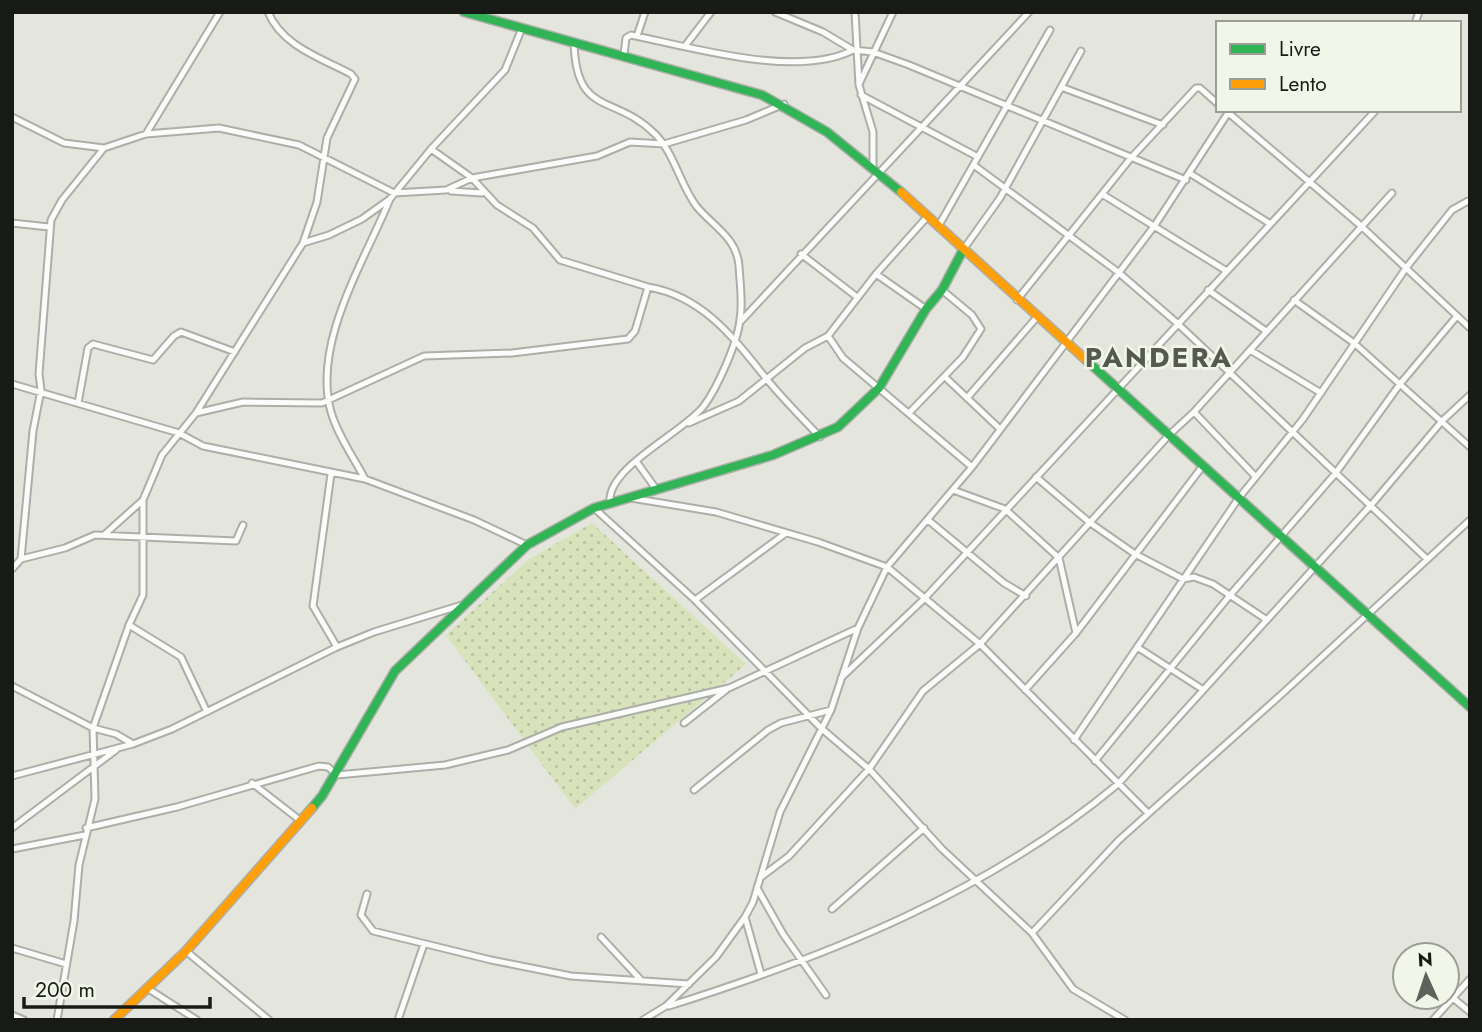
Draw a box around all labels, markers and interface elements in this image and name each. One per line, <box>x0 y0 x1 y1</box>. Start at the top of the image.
legend <box>1216 21 1461 112</box>
text: Livre <box>1279 34 1321 64</box>
text: Lento <box>1279 69 1327 99</box>
district label: PANDERA <box>1085 337 1233 378</box>
north arrow <box>1391 941 1461 1011</box>
text: N <box>1417 946 1433 973</box>
scale bar <box>24 965 210 1009</box>
text: 200 m <box>35 975 95 1005</box>

